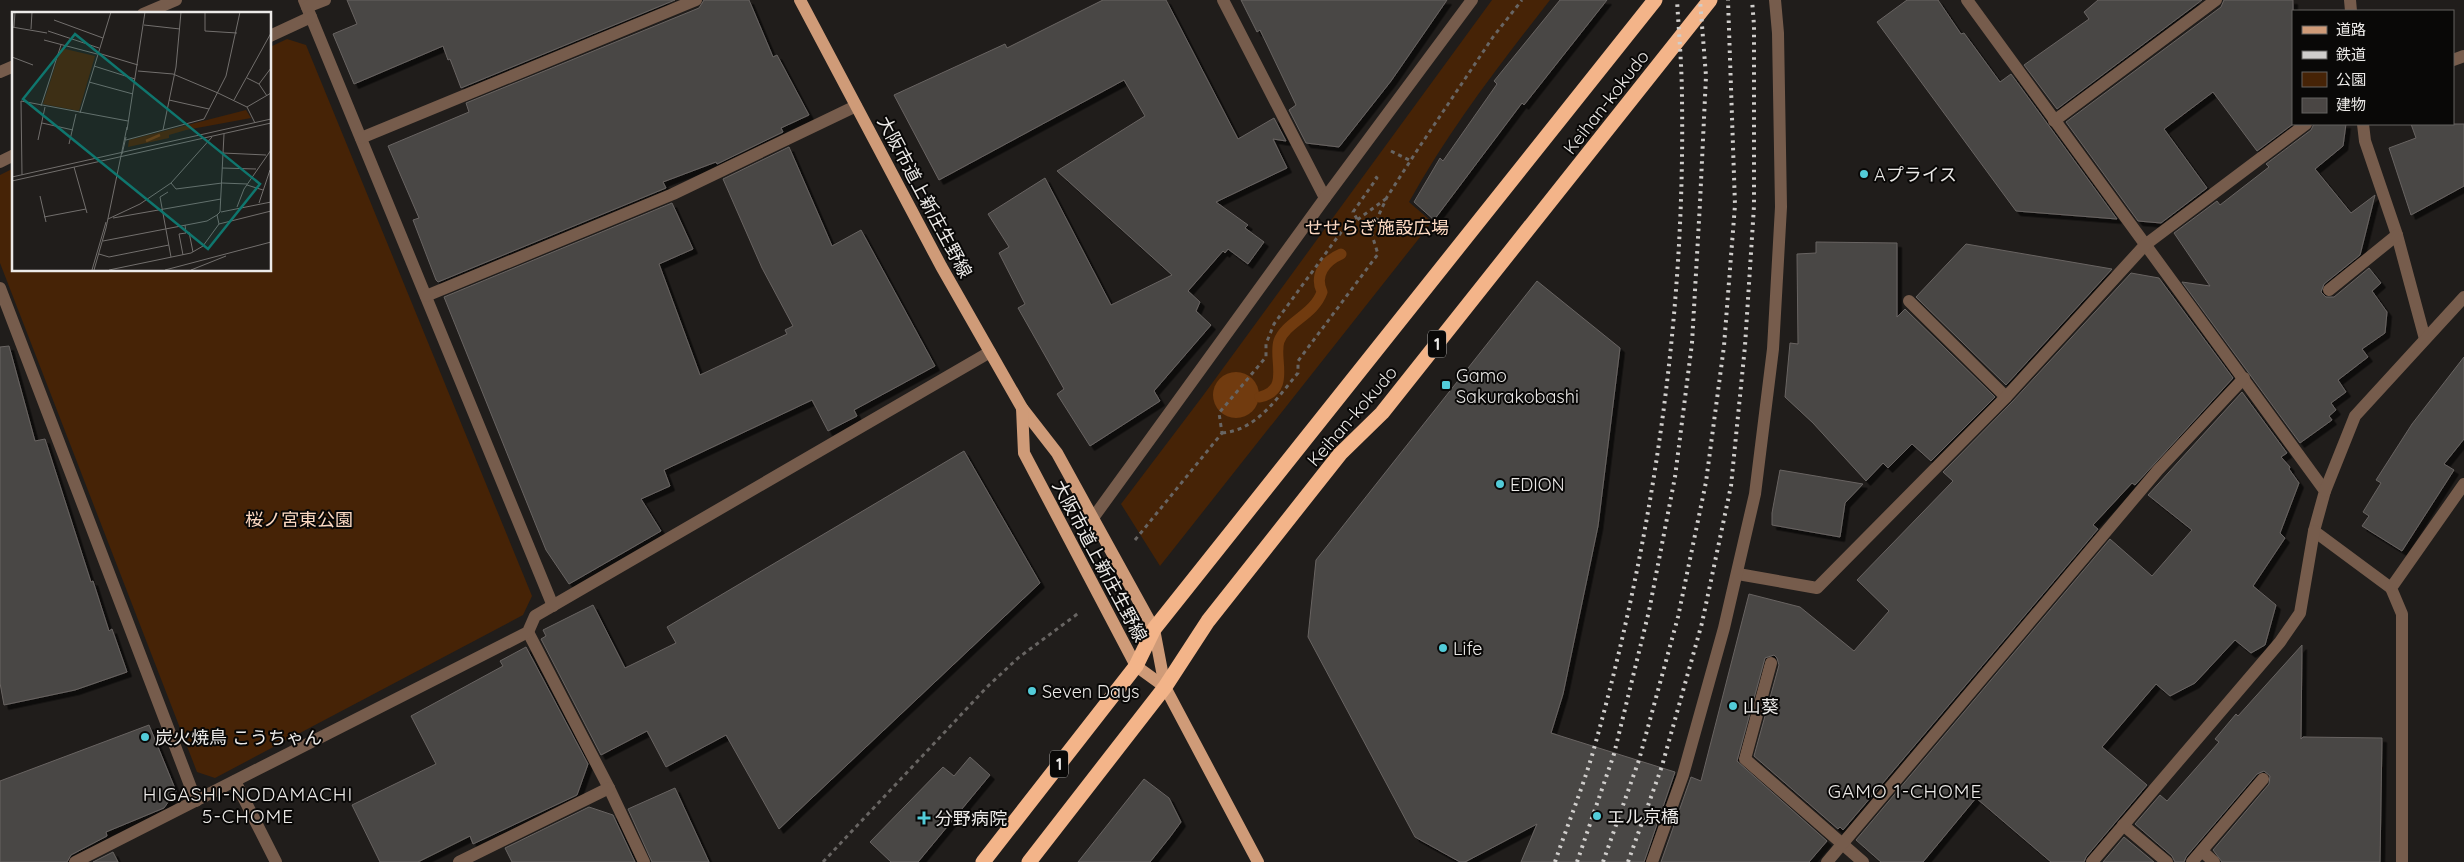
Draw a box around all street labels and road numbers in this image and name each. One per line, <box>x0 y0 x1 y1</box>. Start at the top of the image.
street label: Keihan-kokudo <box>1558 45 1654 159</box>
street label: 大阪市道上新庄生野線 <box>873 112 977 282</box>
road number: 1 <box>1428 330 1446 358</box>
street label: Keihan-kokudo <box>1302 361 1402 471</box>
street label: 大阪市道上新庄生野線 <box>1048 476 1152 646</box>
road number: 1 <box>1050 751 1068 778</box>

